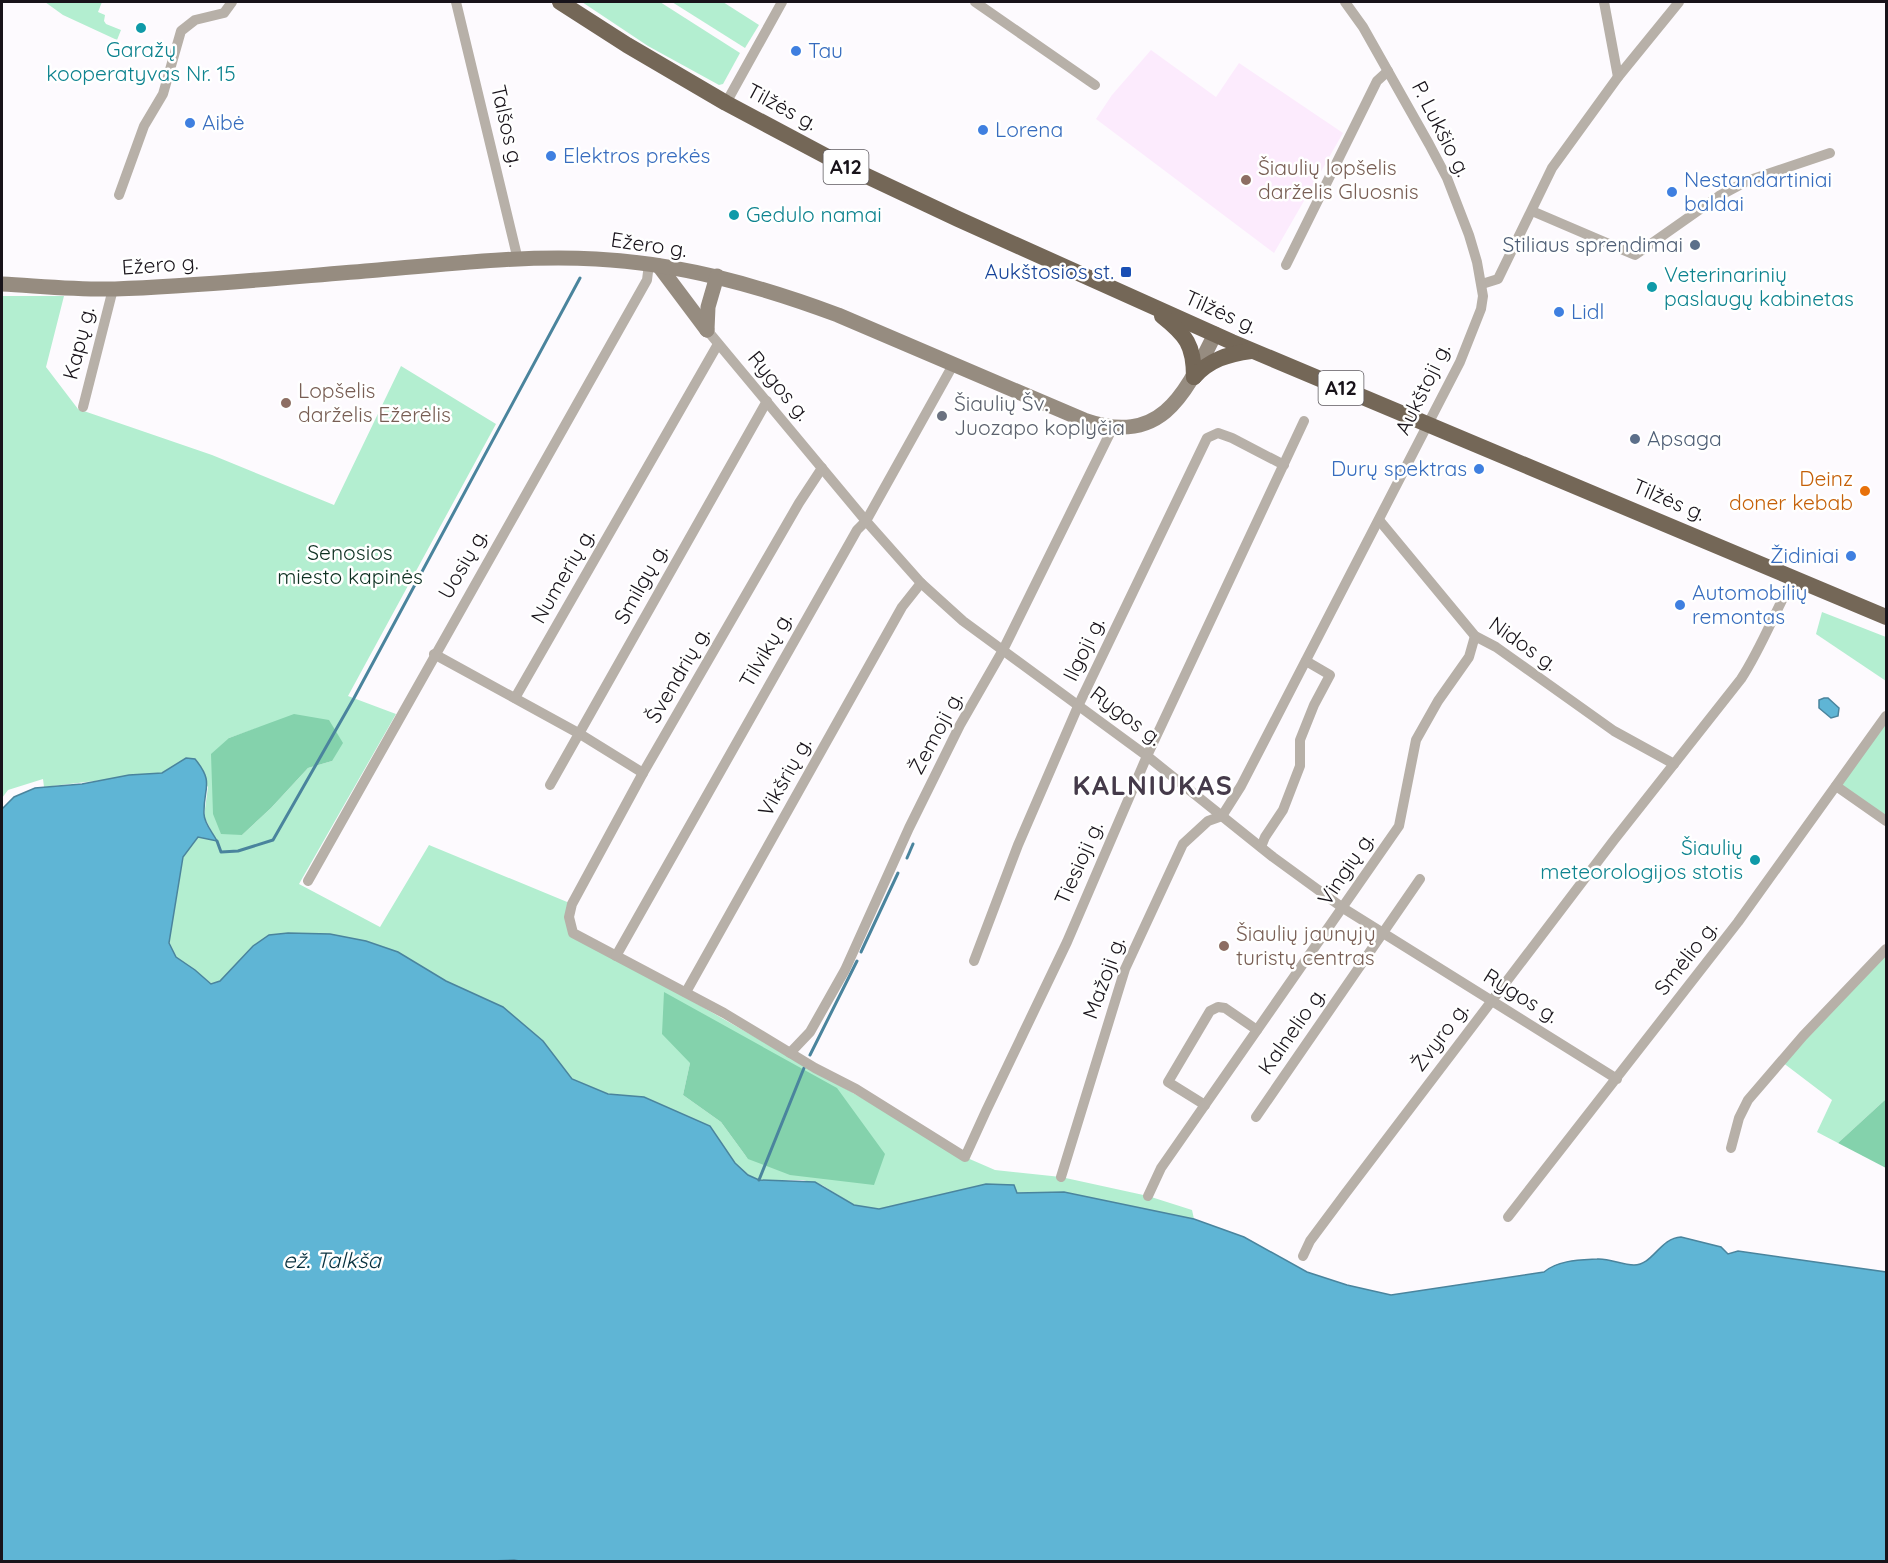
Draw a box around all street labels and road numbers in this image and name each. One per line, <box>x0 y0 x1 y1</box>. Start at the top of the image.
street label: P. Lukšio g. <box>1407 76 1477 181</box>
street label: Tilžės g. <box>743 77 822 136</box>
street label: Talšos g. <box>486 82 530 169</box>
road number: A12 <box>824 150 868 184</box>
street label: Ežero g. <box>609 226 689 262</box>
street label: Ežero g. <box>121 248 199 280</box>
street label: Tilžės g. <box>1181 284 1262 339</box>
street label: Kapų g. <box>56 304 100 382</box>
street label: Aukštoji g. <box>1389 338 1455 439</box>
street label: Rygos g. <box>743 345 817 426</box>
road number: A12 <box>1318 371 1364 405</box>
street label: Tilžės g. <box>1629 472 1710 526</box>
street label: Numerių g. <box>525 523 600 628</box>
street label: Uosių g. <box>432 524 493 603</box>
street label: Smilgų g. <box>608 539 673 628</box>
street label: Tilvikų g. <box>733 607 797 692</box>
street label: Nidos g. <box>1484 610 1563 676</box>
street label: Ilgoji g. <box>1057 612 1110 685</box>
street label: Švendrių g. <box>639 622 715 727</box>
street label: Rygos g. <box>1085 680 1168 751</box>
street label: Žemoji g. <box>903 687 968 778</box>
street label: Vikšrių g. <box>752 732 817 821</box>
street label: Tiesioji g. <box>1048 817 1108 908</box>
street label: Vingių g. <box>1311 827 1379 910</box>
street label: Smėlio g. <box>1648 915 1722 1000</box>
street label: Mažoji g. <box>1076 933 1130 1022</box>
street label: Rygos g. <box>1479 962 1564 1028</box>
street label: Kalnelio g. <box>1252 982 1331 1079</box>
street label: Žvyro g. <box>1405 997 1474 1076</box>

